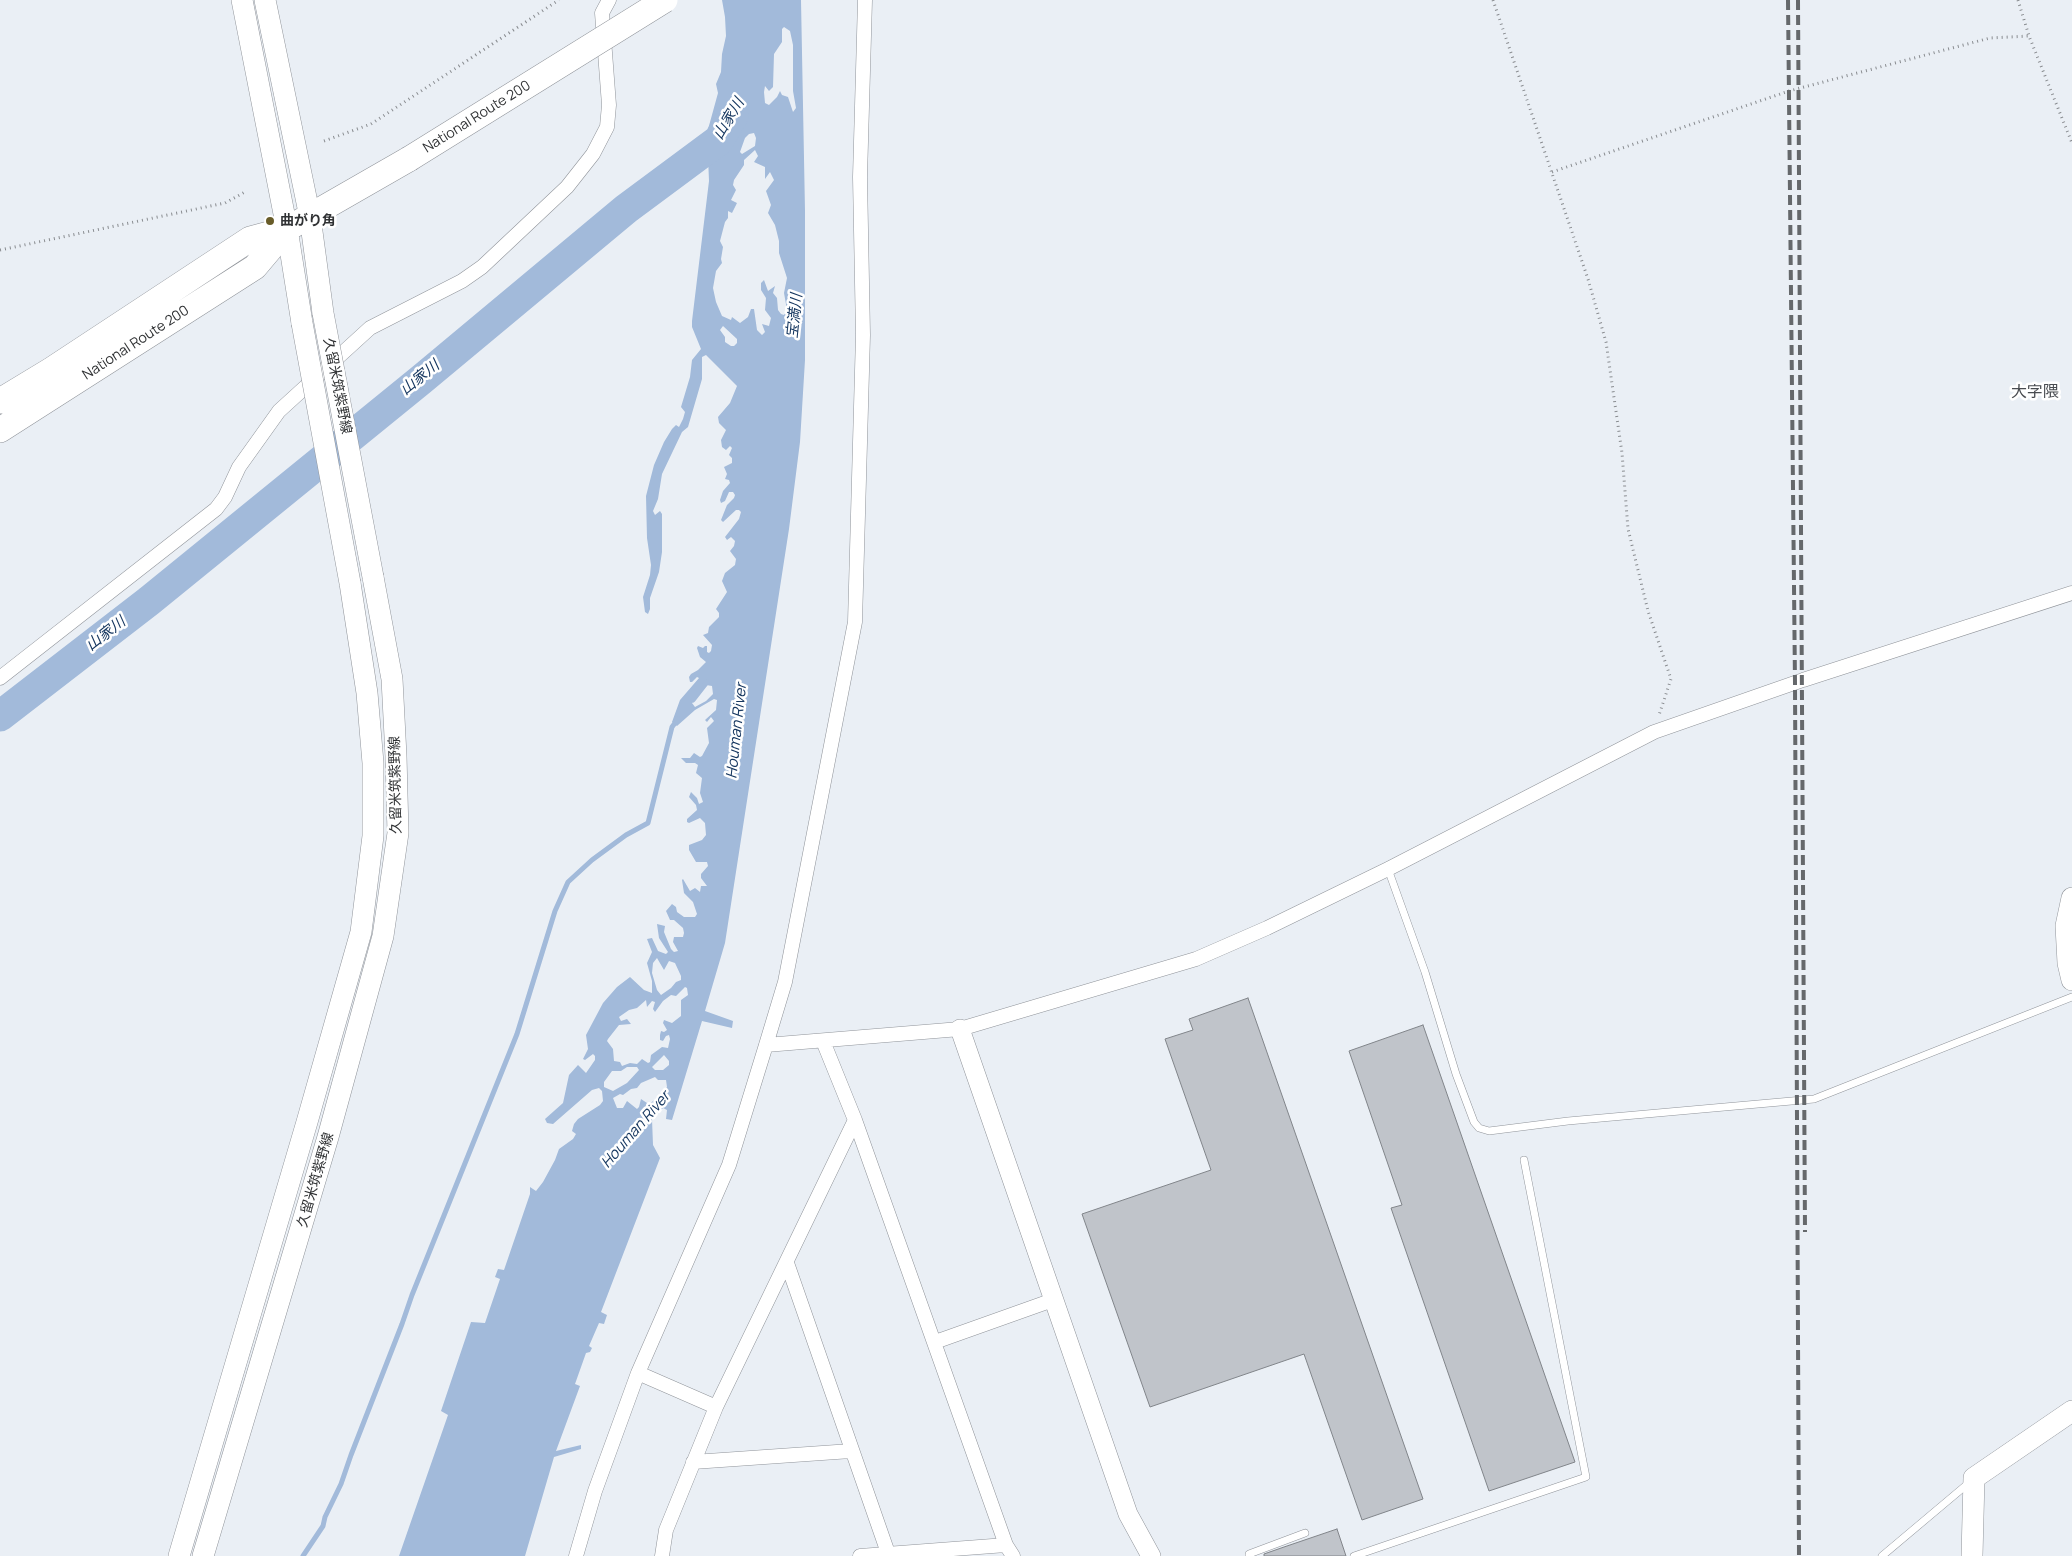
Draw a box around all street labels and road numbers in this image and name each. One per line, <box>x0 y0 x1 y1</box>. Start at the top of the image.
street label: National Route 200 <box>420 77 534 157</box>
street label: National Route 200 <box>80 302 192 384</box>
street label: 久留米筑紫野線 <box>319 336 355 436</box>
street label: 久留米筑紫野線 <box>387 736 405 834</box>
street label: 久留米筑紫野線 <box>294 1131 338 1229</box>

